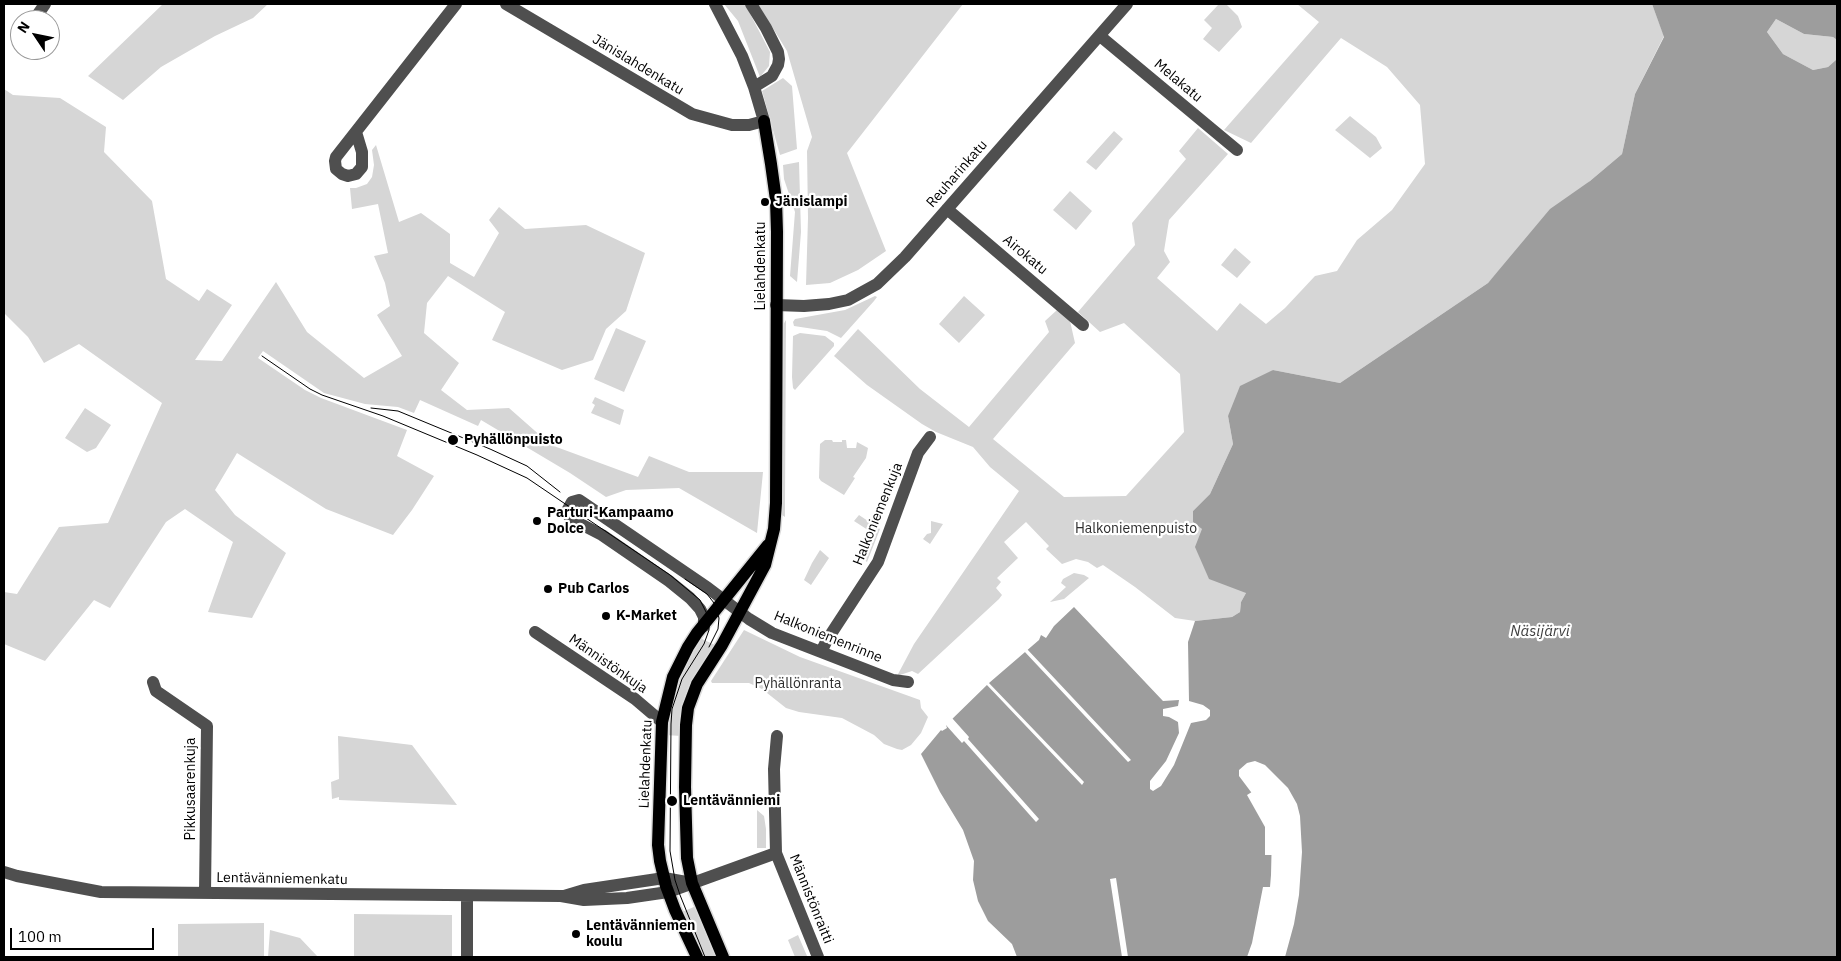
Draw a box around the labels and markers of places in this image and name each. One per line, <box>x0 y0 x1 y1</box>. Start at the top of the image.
place label: Jänislampi <box>775 194 847 210</box>
marker: Jänislampi <box>759 196 771 208</box>
place label: Pyhällönpuisto <box>464 432 563 448</box>
marker: Pyhällönpuisto <box>446 433 460 447</box>
place label: Parturi-Kampaamo Dolce <box>547 505 674 538</box>
marker: Parturi-Kampaamo Dolce <box>531 515 543 527</box>
place label: Pub Carlos <box>558 581 629 597</box>
marker: Pub Carlos <box>542 583 554 595</box>
place label: K-Market <box>616 608 677 624</box>
marker: K-Market <box>600 610 612 622</box>
place label: Lentävänniemi <box>683 793 780 809</box>
marker: Lentävänniemi <box>665 794 679 808</box>
place label: Lentävänniemen koulu <box>586 918 695 950</box>
marker: Lentävänniemen koulu <box>570 928 582 940</box>

